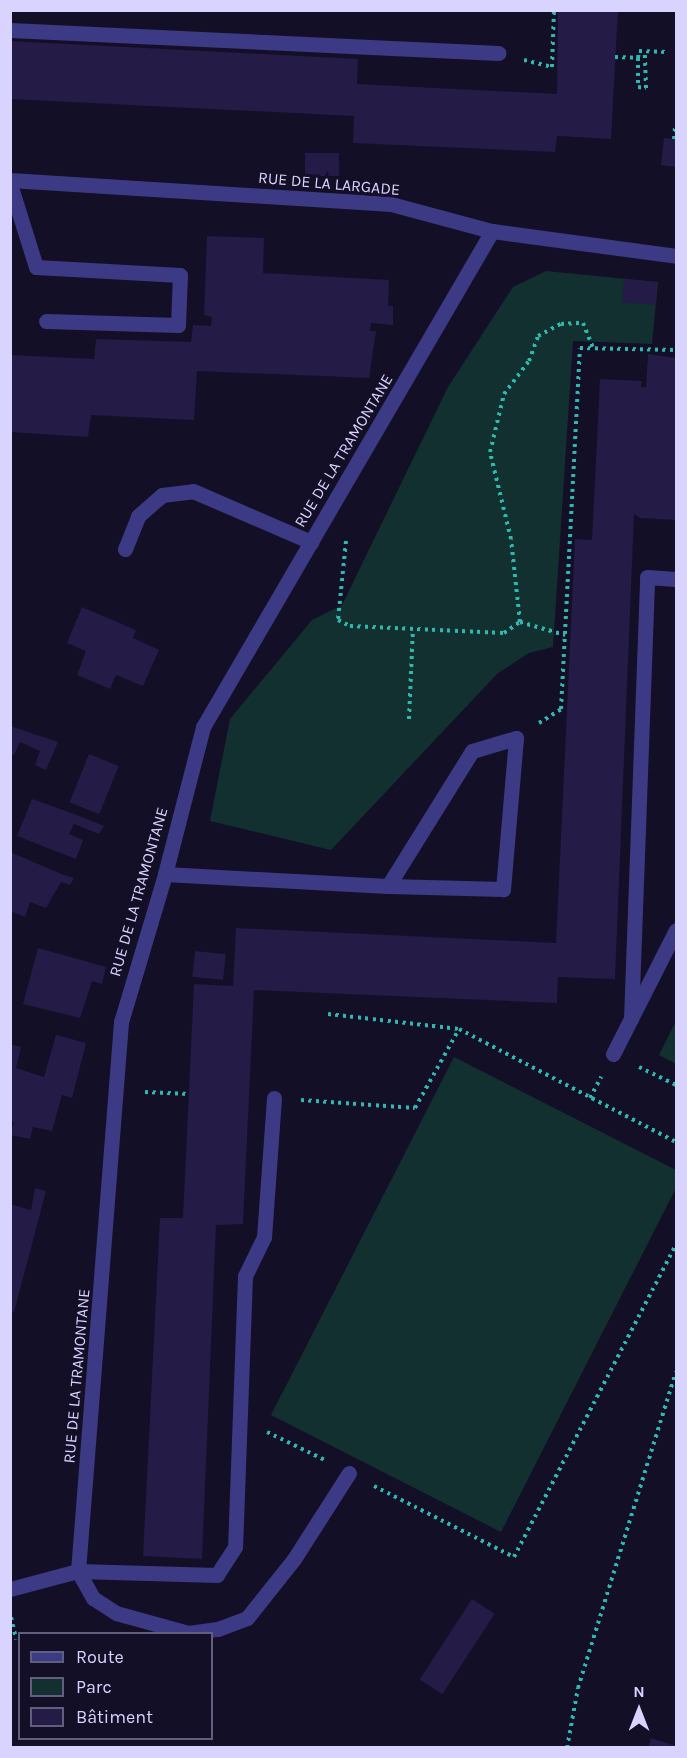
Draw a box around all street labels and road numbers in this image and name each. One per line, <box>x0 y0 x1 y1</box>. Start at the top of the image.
street label: RUE DE LA LARGADE <box>257 168 401 200</box>
street label: RUE DE LA TRAMONTANE <box>291 371 397 531</box>
street label: RUE DE LA TRAMONTANE <box>106 805 172 979</box>
street label: RUE DE LA TRAMONTANE <box>60 1288 94 1464</box>

